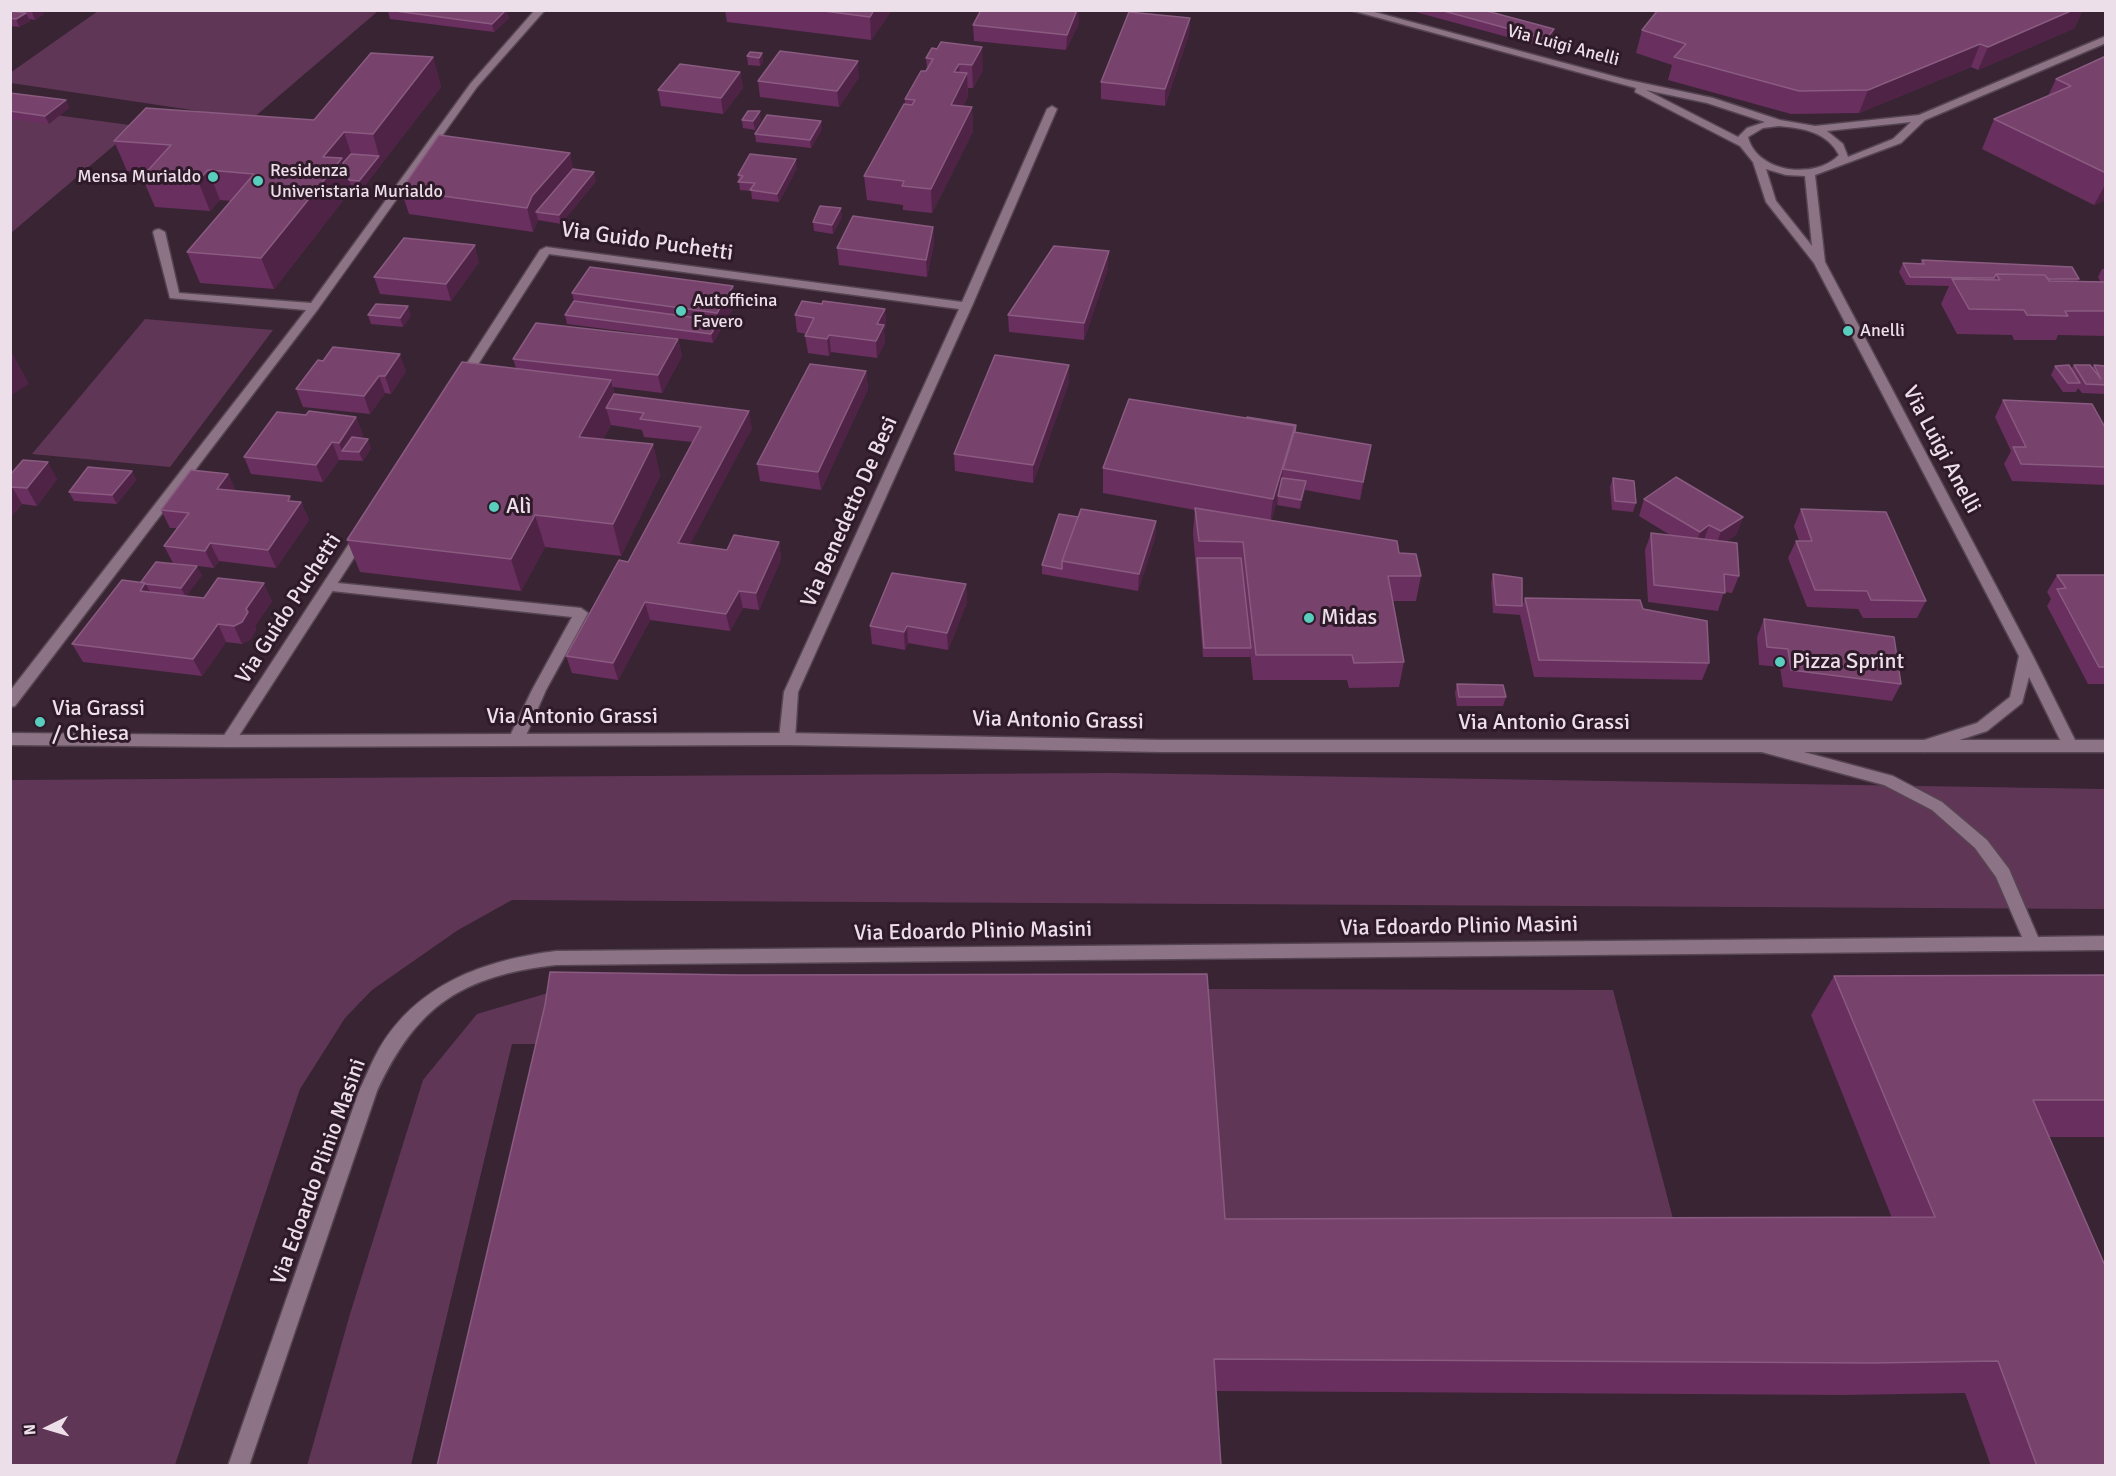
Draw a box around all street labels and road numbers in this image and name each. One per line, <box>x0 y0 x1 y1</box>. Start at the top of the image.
street label: Via Luigi Anelli <box>1505 21 1621 71</box>
street label: Via Guido Puchetti <box>559 217 735 267</box>
street label: Via Luigi Anelli <box>1896 382 1986 518</box>
street label: Via Benedetto De Besi <box>796 412 904 612</box>
street label: Via Guido Puchetti <box>231 529 347 689</box>
street label: Via Antonio Grassi <box>486 704 658 730</box>
street label: Via Antonio Grassi <box>972 706 1144 736</box>
street label: Via Antonio Grassi <box>1458 710 1630 736</box>
street label: Via Edoardo Plinio Masini <box>1340 912 1578 942</box>
street label: Via Edoardo Plinio Masini <box>854 917 1092 947</box>
street label: Via Edoardo Plinio Masini <box>266 1055 372 1289</box>

